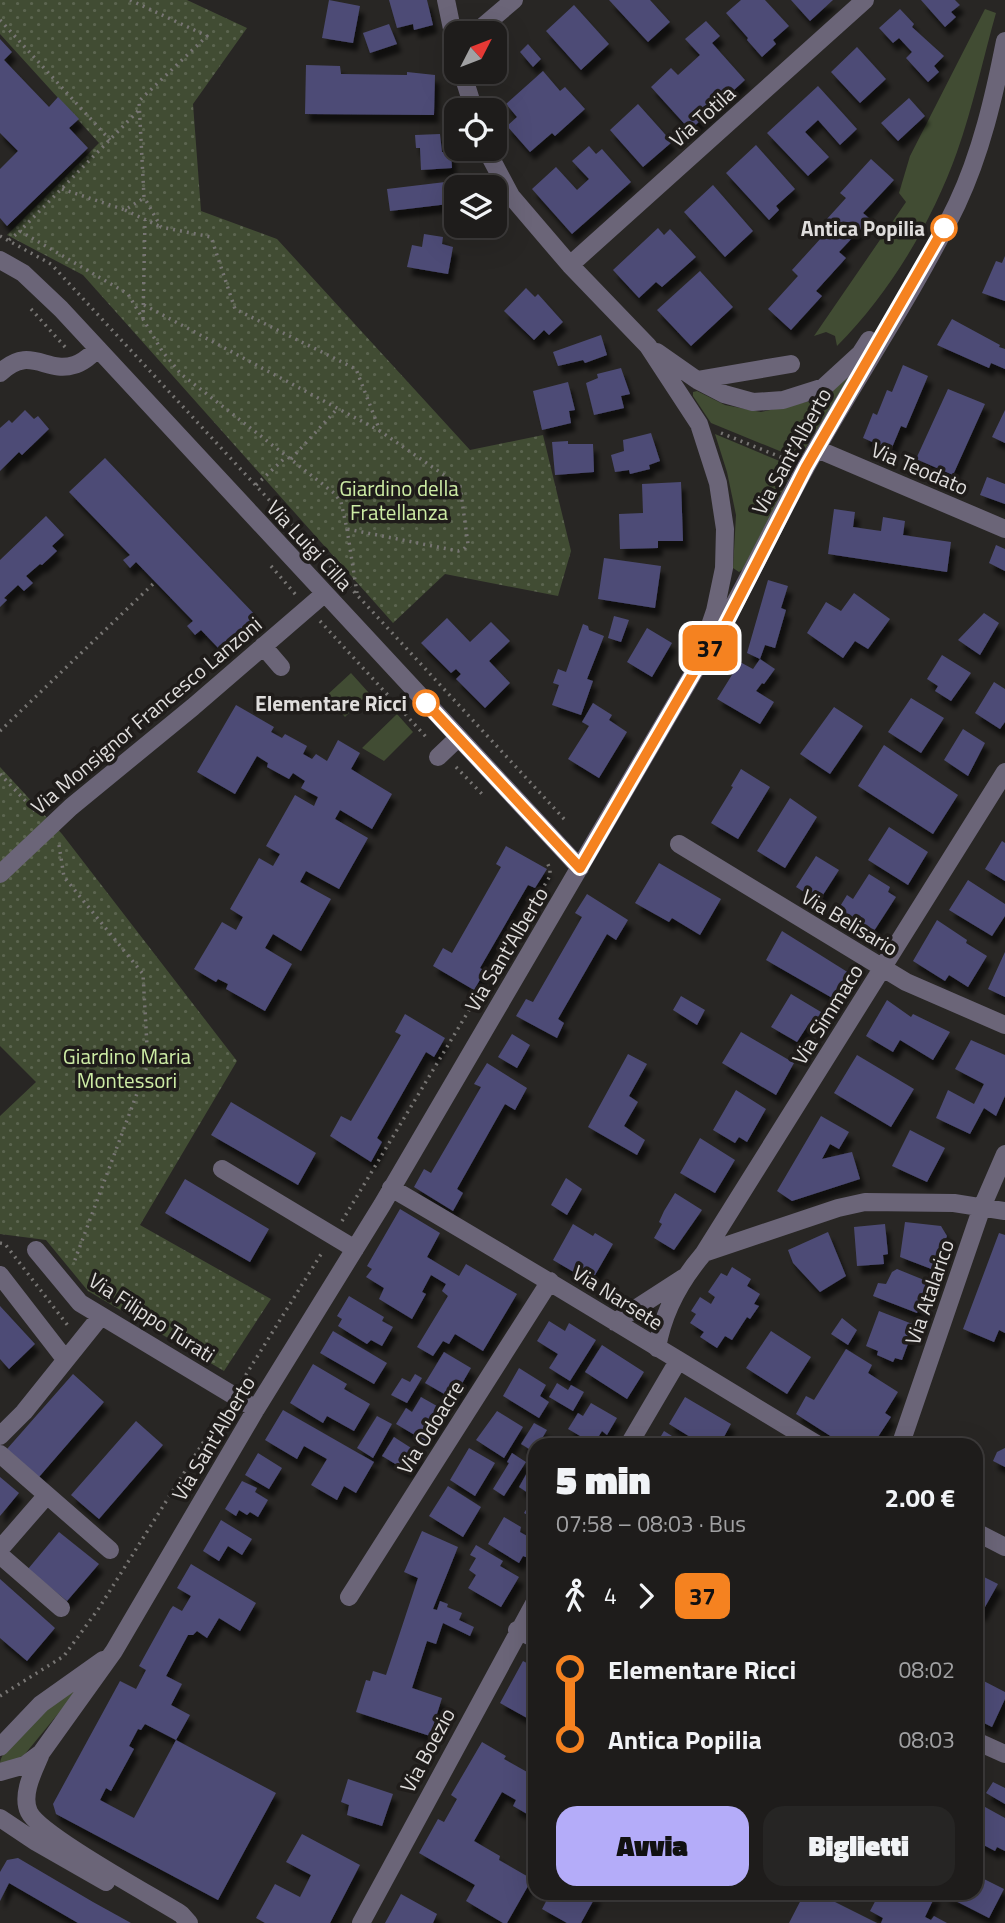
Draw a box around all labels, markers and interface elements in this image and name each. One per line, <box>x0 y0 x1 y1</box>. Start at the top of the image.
north arrow <box>444 21 508 84</box>
map controls <box>444 21 507 238</box>
street label: Via Totila <box>662 77 743 154</box>
button: locate <box>444 98 507 161</box>
button: layers <box>444 175 507 238</box>
place label: Antica Popilia <box>801 212 925 244</box>
marker: Antica Popilia <box>931 215 957 241</box>
street label: Via Sant'Alberto <box>743 382 839 520</box>
street label: Via Teodato <box>866 433 974 503</box>
park label: Giardino della Fratellanza <box>339 472 459 528</box>
street label: Via Luigi Cilla <box>259 492 361 598</box>
street label: Via Monsignor Francesco Lanzoni <box>23 608 269 822</box>
line badge: 37 <box>678 625 742 671</box>
text: 37 <box>697 630 723 666</box>
place label: Elementare Ricci <box>255 687 407 719</box>
marker: Elementare Ricci <box>413 690 439 716</box>
street label: Via Sant'Alberto <box>456 880 556 1018</box>
street label: Via Belisario <box>795 880 905 964</box>
street label: Via Simmaco <box>783 957 871 1071</box>
park label: Giardino Maria Montessori <box>63 1040 192 1096</box>
street label: Via Atalarico <box>896 1235 962 1349</box>
street label: Via Narsete <box>566 1256 670 1338</box>
street label: Via Filippo Turati <box>82 1264 222 1370</box>
street label: Via Sant'Alberto <box>163 1369 263 1507</box>
street label: Via Odoacre <box>389 1374 471 1480</box>
text: 5 min <box>556 1451 650 1509</box>
text: 2.00 € <box>884 1478 955 1517</box>
text: 07:58 – 08:03 · Bus <box>556 1506 746 1541</box>
icon: walk <box>556 1577 594 1615</box>
icon: forward <box>627 1577 665 1615</box>
text: 4 <box>604 1578 617 1613</box>
text: 37 <box>689 1578 716 1614</box>
text: Elementare Ricci <box>608 1650 796 1689</box>
text: 08:02 <box>898 1652 955 1687</box>
street label: Via Boezio <box>391 1702 463 1798</box>
text: Antica Popilia <box>608 1720 762 1759</box>
text: 08:03 <box>898 1722 955 1757</box>
button: Avvia <box>556 1806 749 1886</box>
button: Biglietti <box>763 1806 955 1886</box>

